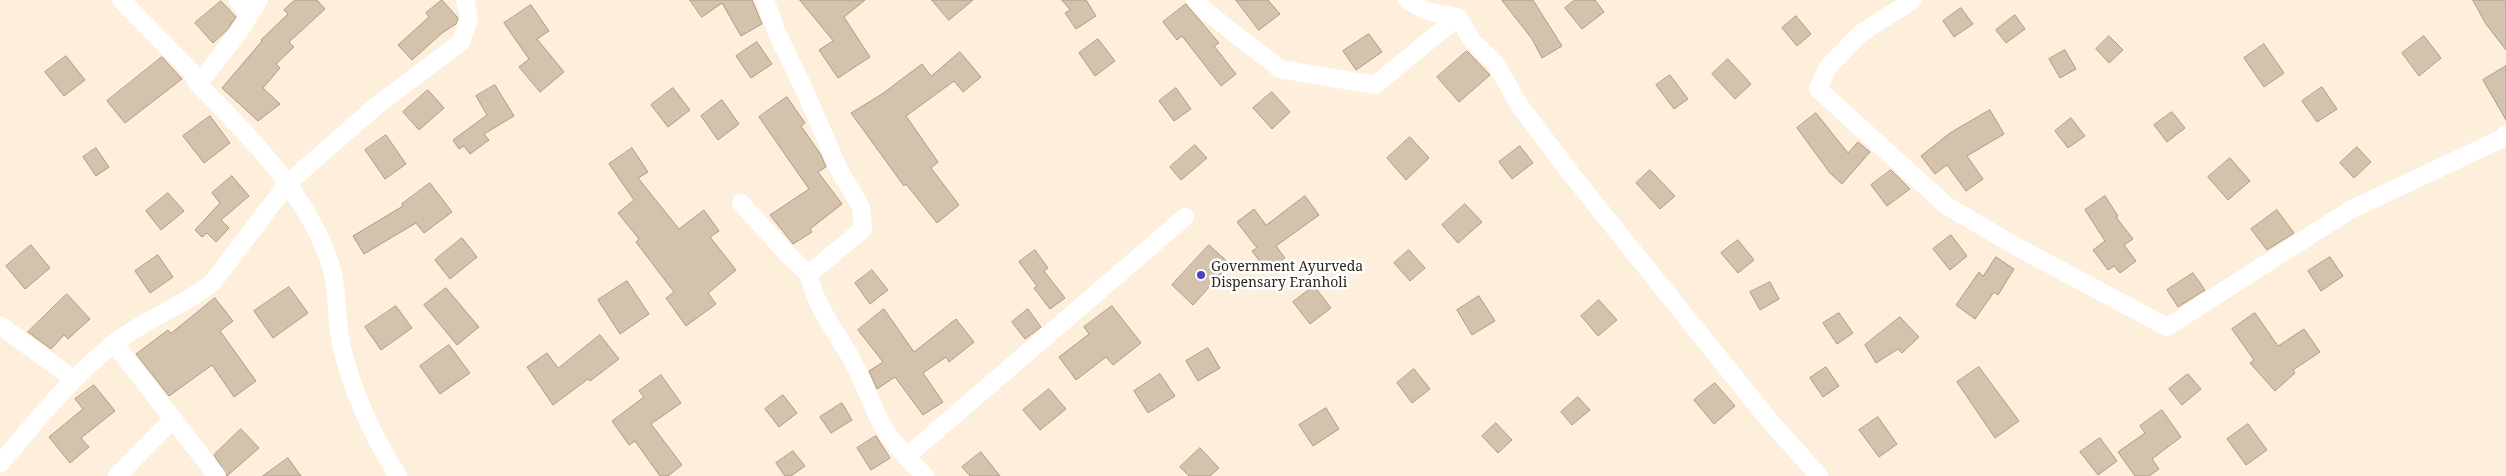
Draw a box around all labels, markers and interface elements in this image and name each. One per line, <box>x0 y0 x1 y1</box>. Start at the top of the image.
place label: Government Ayurveda Dispensary Eranholi <box>1211 259 1363 292</box>
marker: Government Ayurveda Dispensary Eranholi <box>1195 269 1207 281</box>

